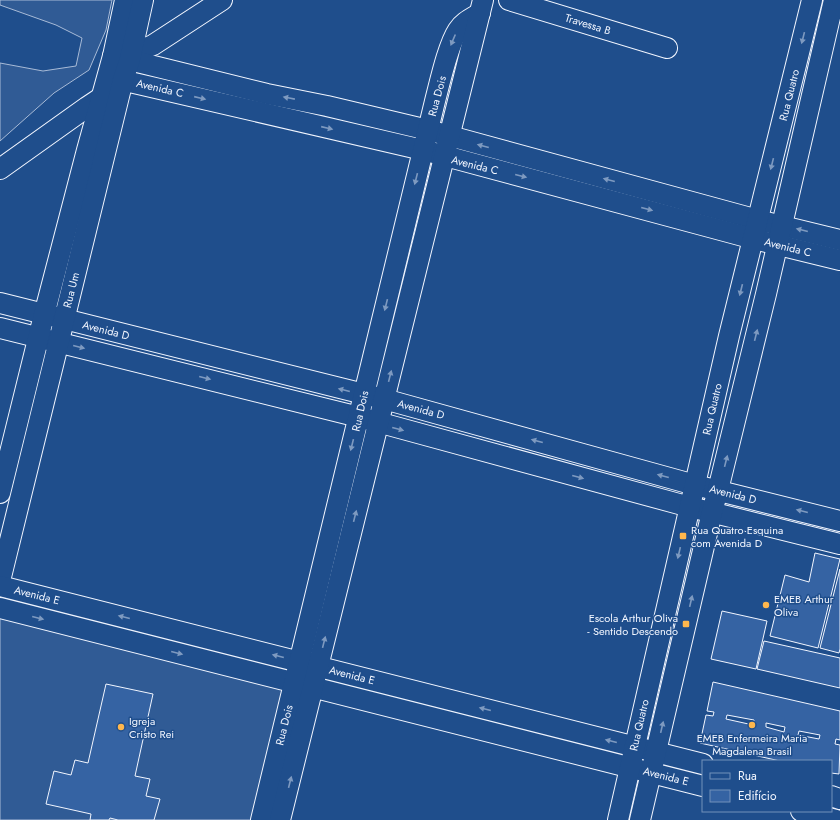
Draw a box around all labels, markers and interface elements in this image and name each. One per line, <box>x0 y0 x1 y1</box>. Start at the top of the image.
street label: Travessa B <box>563 9 613 39</box>
one-way arrow <box>800 32 806 44</box>
one-way arrow <box>450 34 456 46</box>
street label: Rua Quatro <box>775 68 803 122</box>
street label: Rua Dois <box>424 73 450 118</box>
street label: Avenida C <box>135 75 185 101</box>
one-way arrow <box>194 95 207 101</box>
one-way arrow <box>283 95 295 101</box>
one-way arrow <box>321 125 333 131</box>
one-way arrow <box>477 143 489 149</box>
street label: Avenida C <box>450 151 500 179</box>
one-way arrow <box>769 158 775 170</box>
one-way arrow <box>413 173 419 185</box>
one-way arrow <box>515 174 527 180</box>
one-way arrow <box>602 176 615 182</box>
one-way arrow <box>640 207 653 213</box>
one-way arrow <box>796 227 808 233</box>
street label: Avenida C <box>763 233 813 261</box>
street label: Rua Um <box>59 271 83 309</box>
one-way arrow <box>737 284 743 297</box>
one-way arrow <box>382 299 388 311</box>
street label: Avenida D <box>81 316 132 344</box>
one-way arrow <box>754 329 760 341</box>
one-way arrow <box>73 344 85 350</box>
one-way arrow <box>387 370 393 383</box>
one-way arrow <box>199 376 211 382</box>
street label: Rua Quatro <box>698 382 726 436</box>
one-way arrow <box>338 387 350 393</box>
street label: Rua Dois <box>348 389 373 433</box>
street label: Avenida D <box>396 395 447 423</box>
one-way arrow <box>392 426 405 432</box>
one-way arrow <box>531 438 544 444</box>
one-way arrow <box>349 439 355 451</box>
one-way arrow <box>723 455 729 467</box>
one-way arrow <box>656 473 668 479</box>
one-way arrow <box>572 474 584 480</box>
street label: Avenida D <box>708 480 759 508</box>
one-way arrow <box>796 508 808 514</box>
one-way arrow <box>352 510 358 522</box>
place label: Rua Quatro Esquina com Avenida D <box>691 522 783 551</box>
marker: Rua Quatro Esquina com Avenida D <box>678 531 688 541</box>
one-way arrow <box>675 547 681 559</box>
street label: Avenida E <box>12 582 62 608</box>
place label: EMEB Arthur Oliva <box>774 591 834 620</box>
one-way arrow <box>689 595 695 607</box>
marker: EMEB Arthur Oliva <box>761 600 771 610</box>
place label: Escola Arthur Oliva - Sentido Descendo <box>587 610 678 639</box>
one-way arrow <box>118 614 130 620</box>
one-way arrow <box>32 615 44 621</box>
marker: Escola Arthur Oliva - Sentido Descendo <box>681 619 691 629</box>
one-way arrow <box>321 636 327 648</box>
one-way arrow <box>171 651 184 657</box>
one-way arrow <box>271 653 283 659</box>
street label: Avenida E <box>327 662 377 688</box>
street label: Rua Quatro <box>625 698 653 752</box>
street label: Rua Dois <box>271 702 297 747</box>
one-way arrow <box>479 705 491 711</box>
place label: Igreja Cristo Rei <box>129 713 174 742</box>
marker: EMEB Enfermeira Maria Magdalena Brasil <box>747 720 757 730</box>
one-way arrow <box>659 721 665 734</box>
marker: Igreja Cristo Rei <box>116 722 126 732</box>
place label: EMEB Enfermeira Maria Magdalena Brasil <box>697 730 807 759</box>
one-way arrow <box>605 737 617 743</box>
legend <box>702 760 832 812</box>
street label: Avenida E <box>641 763 691 789</box>
text: Rua <box>738 767 757 785</box>
one-way arrow <box>287 776 293 788</box>
text: Edifício <box>738 787 777 805</box>

